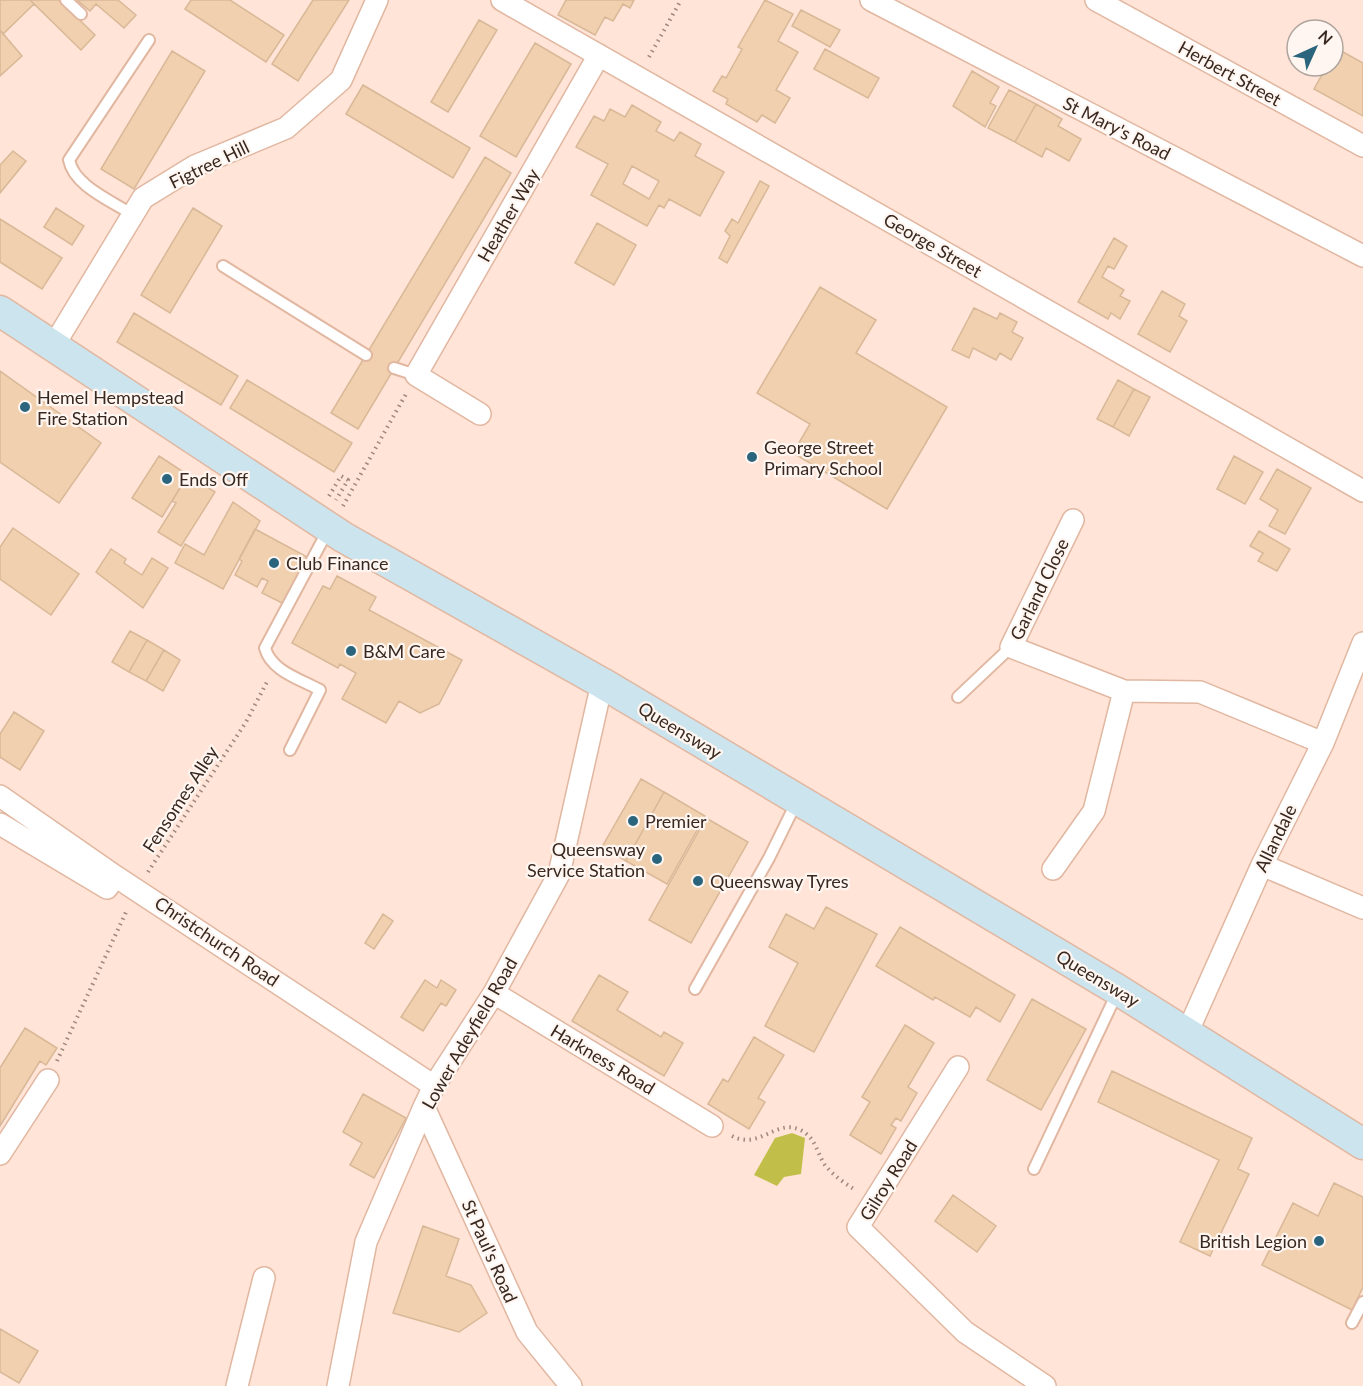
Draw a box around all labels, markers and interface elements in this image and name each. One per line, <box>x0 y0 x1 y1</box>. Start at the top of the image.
north arrow <box>1285 18 1345 78</box>
text: N <box>1315 26 1337 48</box>
street label: Herbert Street <box>1175 36 1286 111</box>
street label: St Mary's Road <box>1060 92 1174 164</box>
street label: Figtree Hill <box>165 135 253 193</box>
street label: Heather Way <box>472 164 544 266</box>
street label: George Street <box>880 208 987 282</box>
place label: Hemel Hempstead Fire Station <box>37 386 184 429</box>
marker: Hemel Hempstead Fire Station <box>18 400 32 414</box>
place label: George Street Primary School <box>764 436 882 479</box>
marker: George Street Primary School <box>745 450 759 464</box>
place label: Ends Off <box>179 468 248 490</box>
marker: Ends Off <box>160 472 174 486</box>
street label: Garland Close <box>1005 535 1073 643</box>
place label: Club Finance <box>286 552 388 574</box>
marker: Club Finance <box>267 556 281 570</box>
place label: B&M Care <box>363 640 445 662</box>
marker: B&M Care <box>344 644 358 658</box>
street label: Queensway <box>634 697 726 764</box>
street label: Fensomes Alley <box>137 741 223 856</box>
street label: Allandale <box>1249 801 1301 875</box>
place label: Premier <box>645 810 707 832</box>
marker: Premier <box>626 814 640 828</box>
place label: Queensway Service Station <box>527 838 646 881</box>
marker: Queensway Service Station <box>650 852 664 866</box>
place label: Queensway Tyres <box>710 870 849 892</box>
marker: Queensway Tyres <box>691 874 705 888</box>
street label: Christchurch Road <box>151 891 283 991</box>
street label: Queensway <box>1052 945 1144 1012</box>
street label: Lower Adeyfield Road <box>417 953 521 1113</box>
street label: Harkness Road <box>547 1019 659 1099</box>
street label: Gilroy Road <box>855 1136 921 1224</box>
street label: St Paul's Road <box>458 1196 522 1306</box>
place label: British Legion <box>1199 1230 1307 1252</box>
marker: British Legion <box>1312 1234 1326 1248</box>

